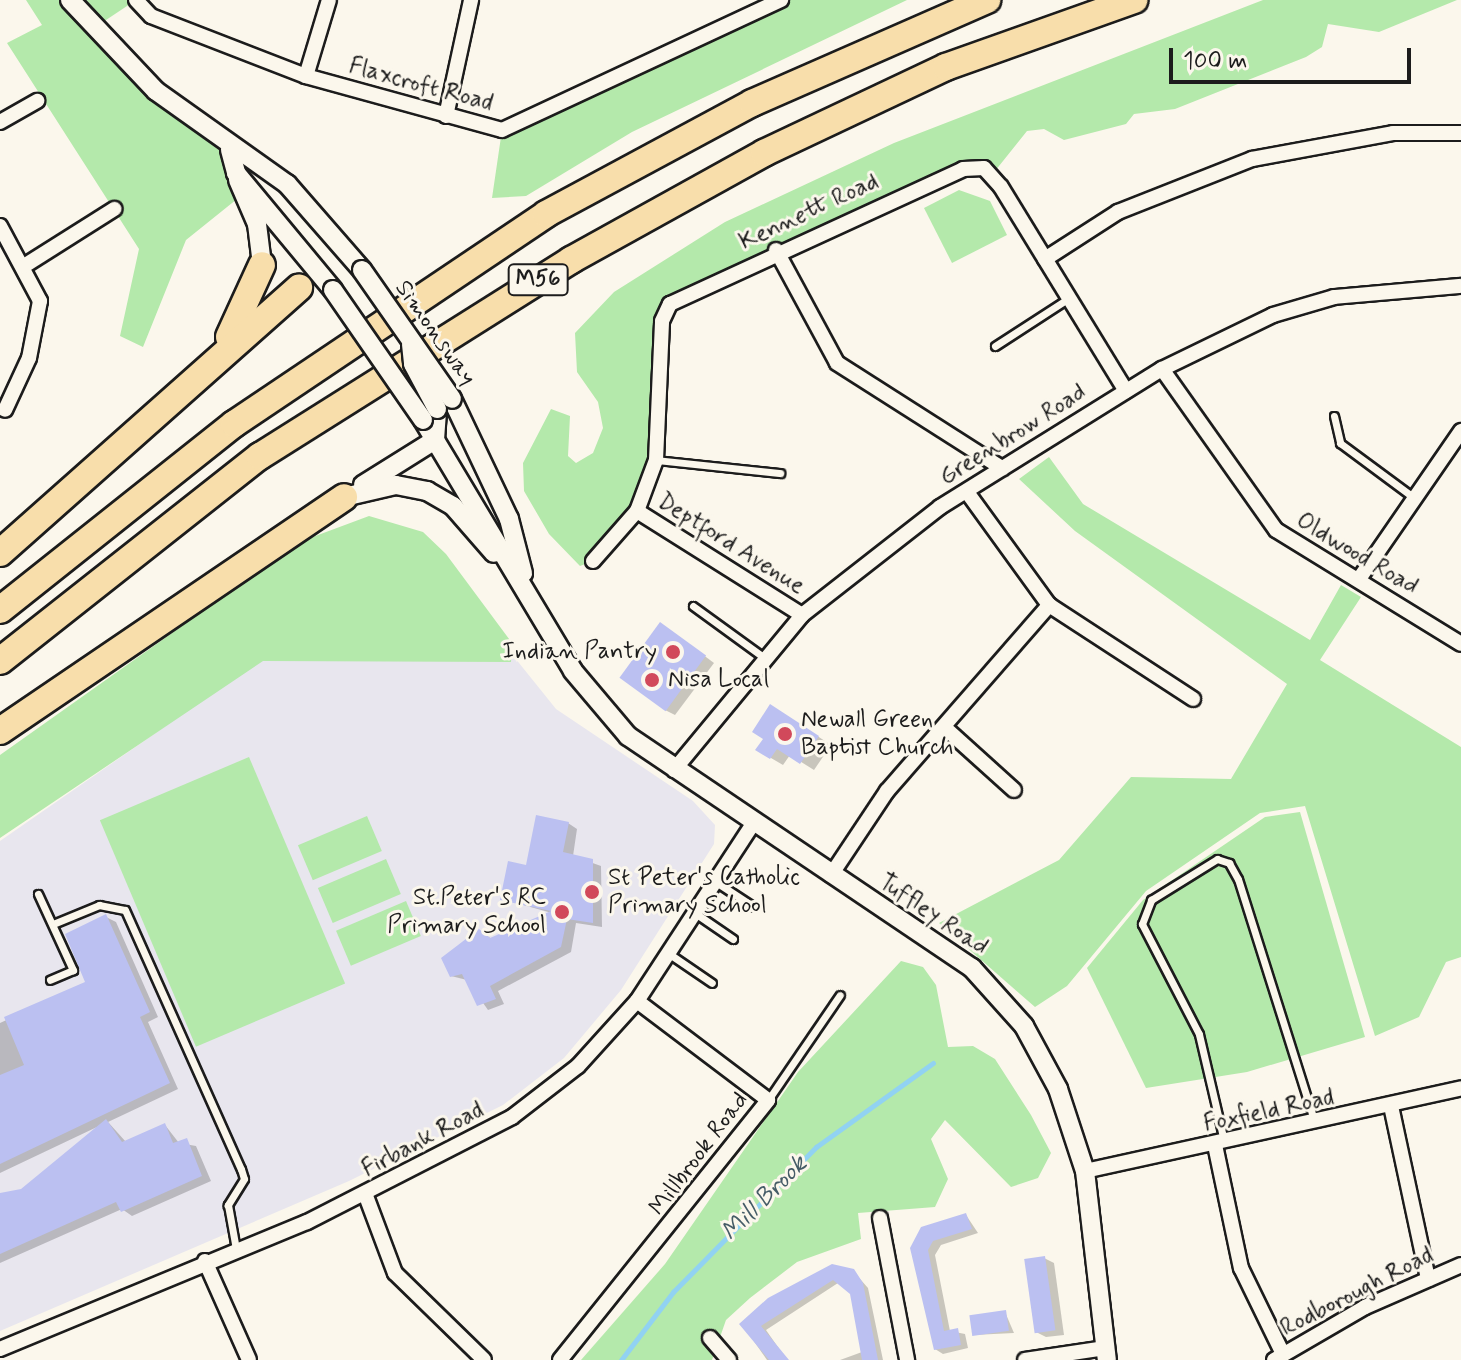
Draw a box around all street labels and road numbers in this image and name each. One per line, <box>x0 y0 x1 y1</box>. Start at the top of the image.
street label: Flaxcroft Road <box>346 52 496 118</box>
street label: Kennett Road <box>735 167 883 257</box>
road number: M56 <box>506 262 570 298</box>
street label: Simonsway <box>388 275 482 391</box>
street label: Greenbrow Road <box>934 378 1092 492</box>
street label: Deptford Avenue <box>651 487 811 601</box>
street label: Oldwood Road <box>1291 506 1423 602</box>
street label: Tuffley Road <box>874 868 992 962</box>
street label: Foxfield Road <box>1202 1083 1336 1139</box>
street label: Millbrook Road <box>644 1087 754 1221</box>
street label: Firbank Road <box>358 1096 488 1184</box>
street label: Rodborough Road <box>1276 1241 1438 1343</box>

